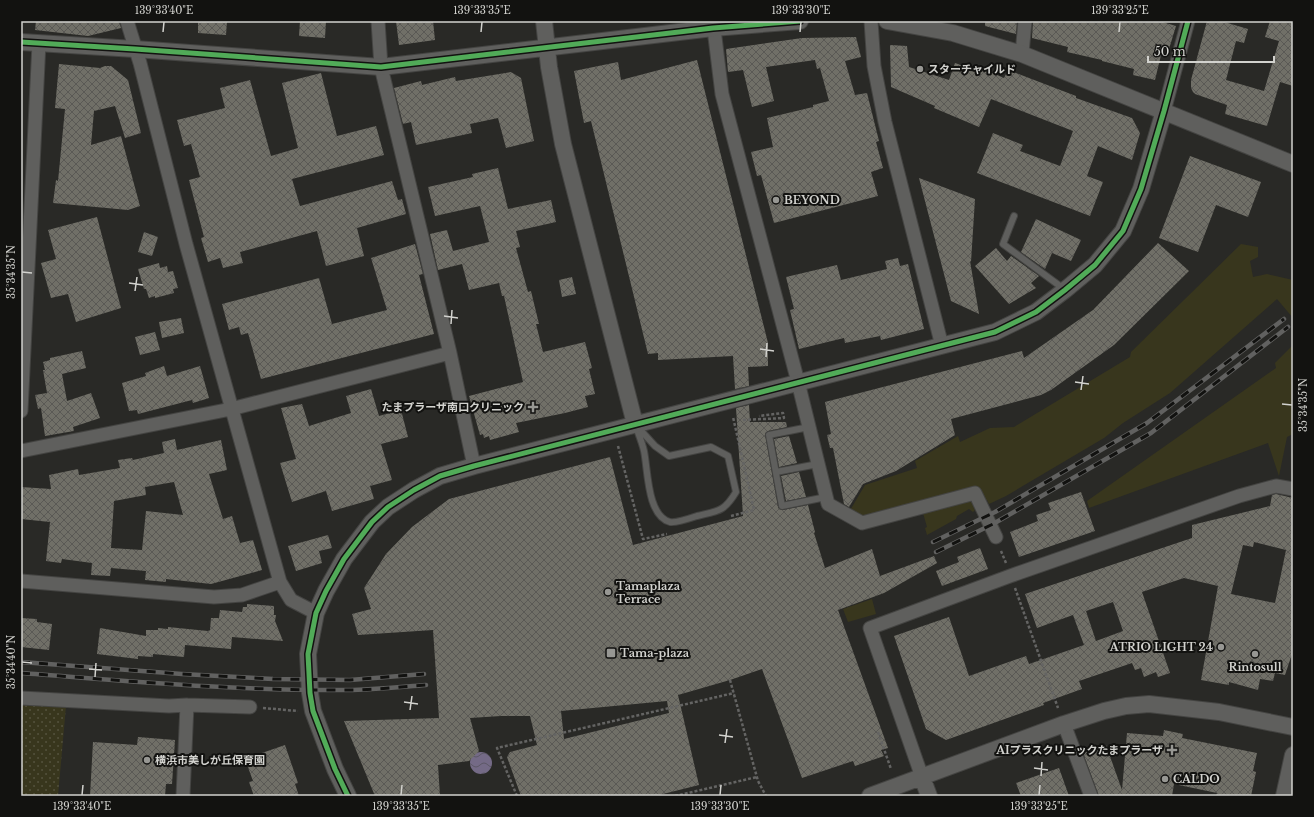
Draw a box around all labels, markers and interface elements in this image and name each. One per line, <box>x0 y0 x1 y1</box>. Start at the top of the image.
text: 139°33'40"E <box>135 4 193 17</box>
text: 139°33'35"E <box>453 4 511 17</box>
text: 139°33'30"E <box>771 4 831 17</box>
text: 139°33'25"E <box>1091 4 1149 17</box>
scale bar <box>1148 38 1274 64</box>
text: 50 m <box>1154 44 1186 59</box>
place label: スターチャイルド <box>928 62 1016 76</box>
marker: スターチャイルド <box>915 64 925 74</box>
place label: BEYOND <box>784 193 840 207</box>
marker: BEYOND <box>771 195 781 205</box>
text: 35°34'35"N <box>5 245 18 299</box>
text: 35°34'35"N <box>1297 378 1310 432</box>
place label: たまプラーザ南口クリニック <box>382 400 524 414</box>
marker: たまプラーザ南口クリニック <box>527 401 539 413</box>
place label: Tamaplaza Terrace <box>616 579 681 606</box>
marker: Tamaplaza Terrace <box>603 587 613 597</box>
text: 35°34'40"N <box>5 635 18 689</box>
place label: ATRIO LIGHT 24 <box>1109 640 1213 654</box>
marker: ATRIO LIGHT 24 <box>1216 642 1226 652</box>
place label: Tama-plaza <box>620 646 690 660</box>
marker: Tama-plaza <box>605 647 617 659</box>
marker: Rintosull <box>1250 649 1260 659</box>
place label: Rintosull <box>1228 660 1282 674</box>
place label: AIプラスクリニックたまプラーザ <box>995 743 1163 757</box>
marker: AIプラスクリニックたまプラーザ <box>1166 744 1178 756</box>
place label: 横浜市美しが丘保育園 <box>155 753 265 767</box>
marker: 横浜市美しが丘保育園 <box>142 755 152 765</box>
place label: CALDO <box>1173 772 1220 786</box>
marker: CALDO <box>1160 774 1170 784</box>
text: 139°33'40"E <box>53 800 111 813</box>
text: 139°33'35"E <box>372 800 430 813</box>
text: 139°33'30"E <box>690 800 750 813</box>
text: 139°33'25"E <box>1010 800 1068 813</box>

